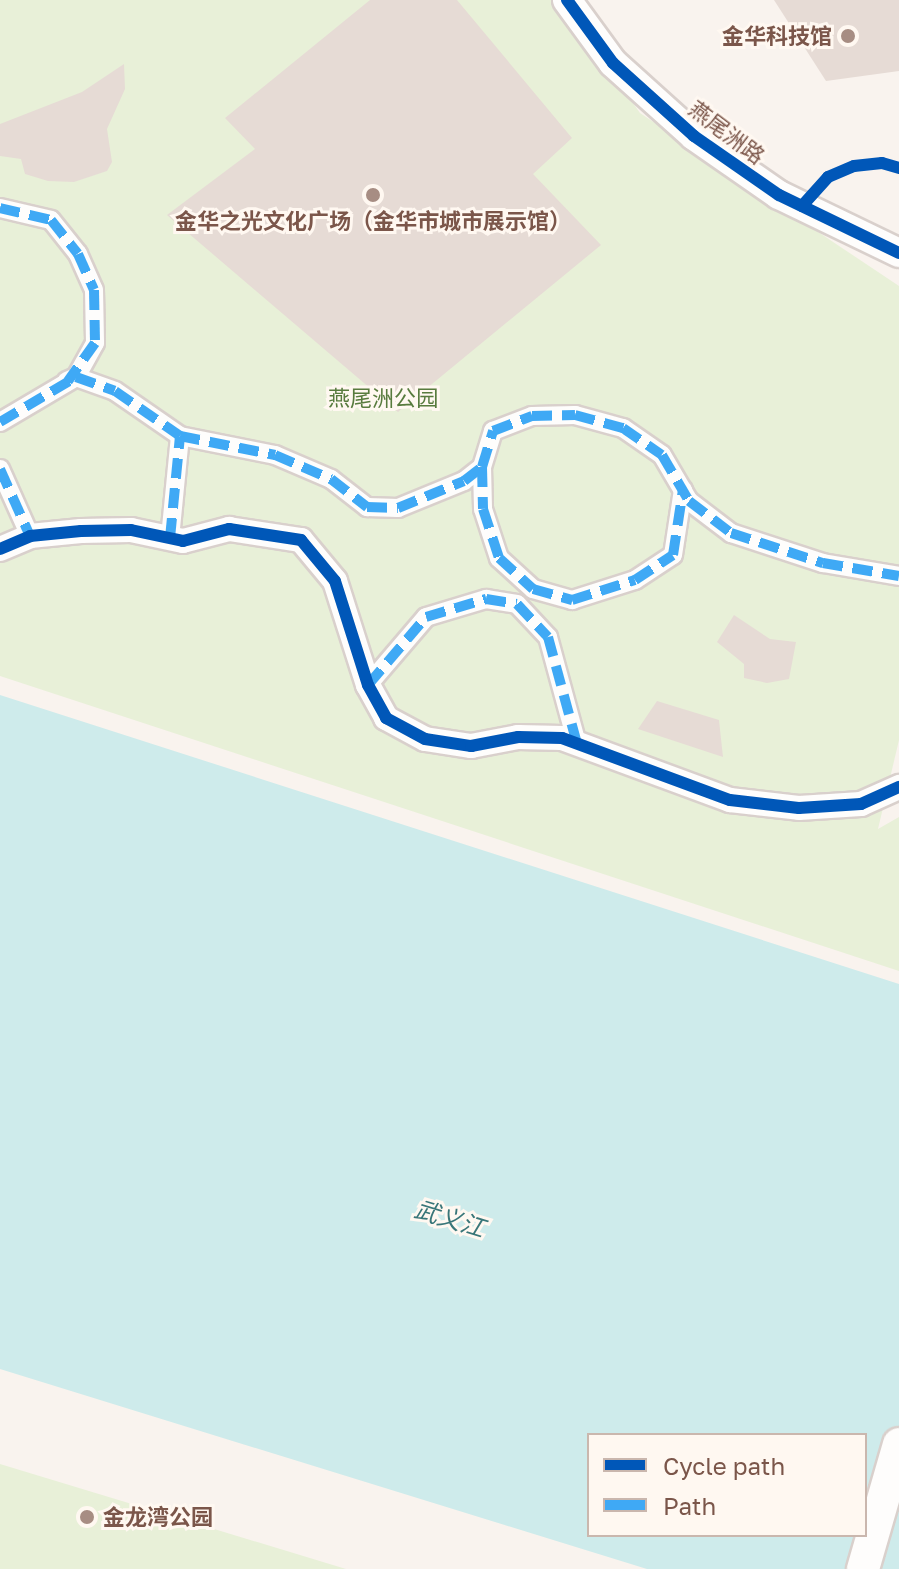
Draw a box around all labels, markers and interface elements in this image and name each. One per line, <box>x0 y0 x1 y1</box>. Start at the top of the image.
place label: 金华科技馆 <box>722 23 832 49</box>
marker: 金华科技馆 <box>839 27 857 45</box>
street label: 燕尾洲路 <box>684 95 770 169</box>
marker: 金华之光文化广场（金华市城市展示馆） <box>364 186 382 204</box>
place label: 金华之光文化广场（金华市城市展示馆） <box>175 208 571 234</box>
park label: 燕尾洲公园 <box>328 385 438 411</box>
water label: 武义江 <box>411 1194 489 1242</box>
legend <box>587 1433 867 1537</box>
text: Cycle path <box>663 1451 785 1480</box>
text: Path <box>663 1491 716 1520</box>
place label: 金龙湾公园 <box>103 1504 213 1530</box>
marker: 金龙湾公园 <box>78 1508 96 1526</box>

